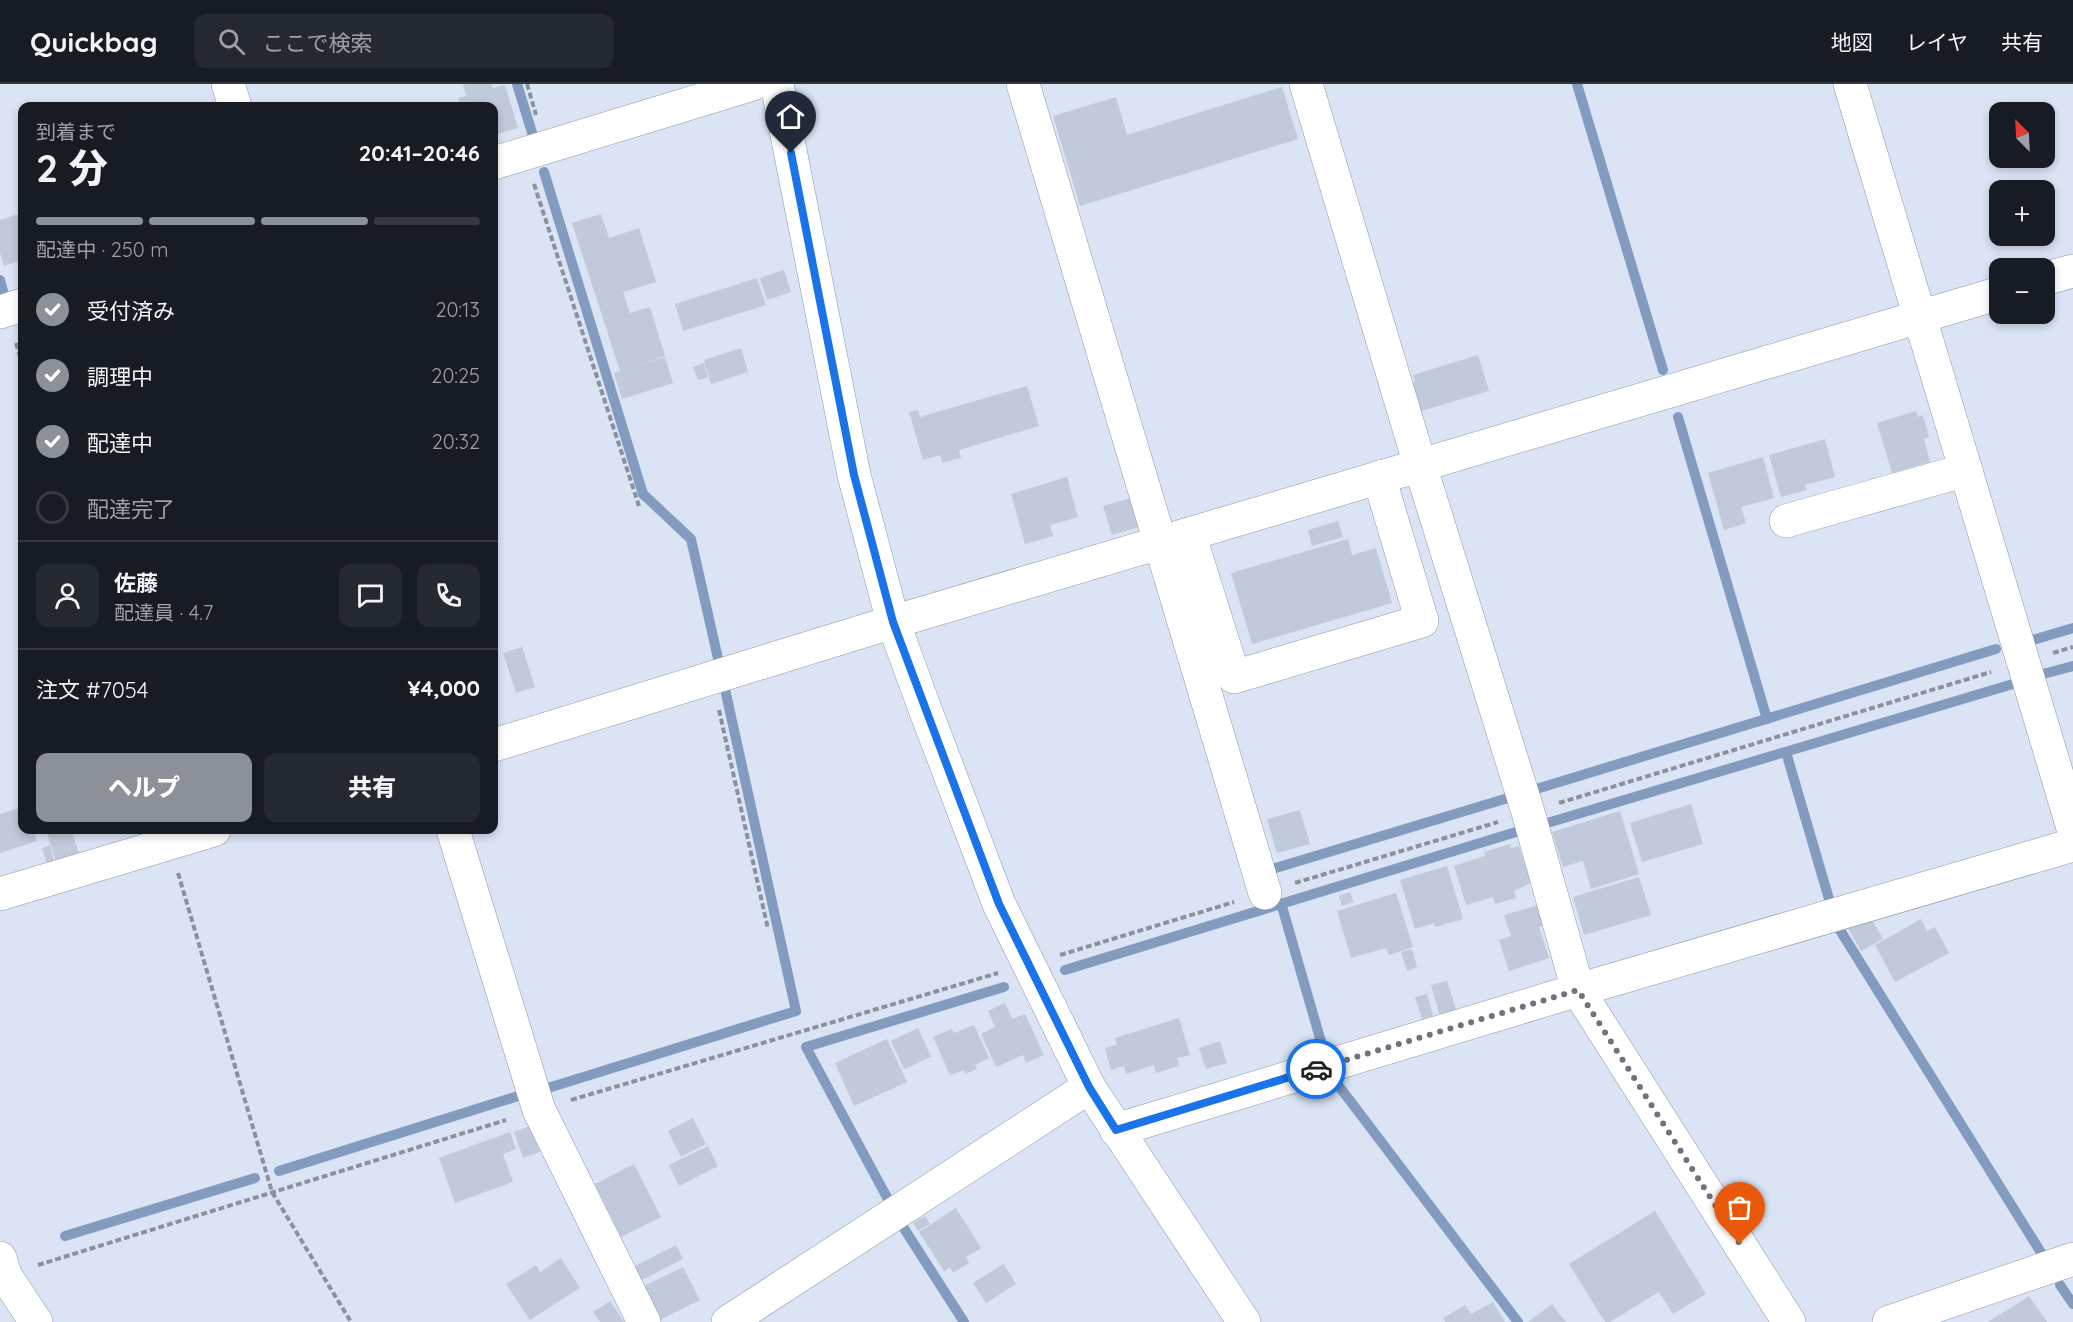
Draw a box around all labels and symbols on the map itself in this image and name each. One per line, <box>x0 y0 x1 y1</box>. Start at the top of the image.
pin <box>765 91 816 153</box>
north arrow <box>1989 102 2055 168</box>
courier <box>1286 1039 1346 1099</box>
pin <box>1714 1182 1765 1244</box>

